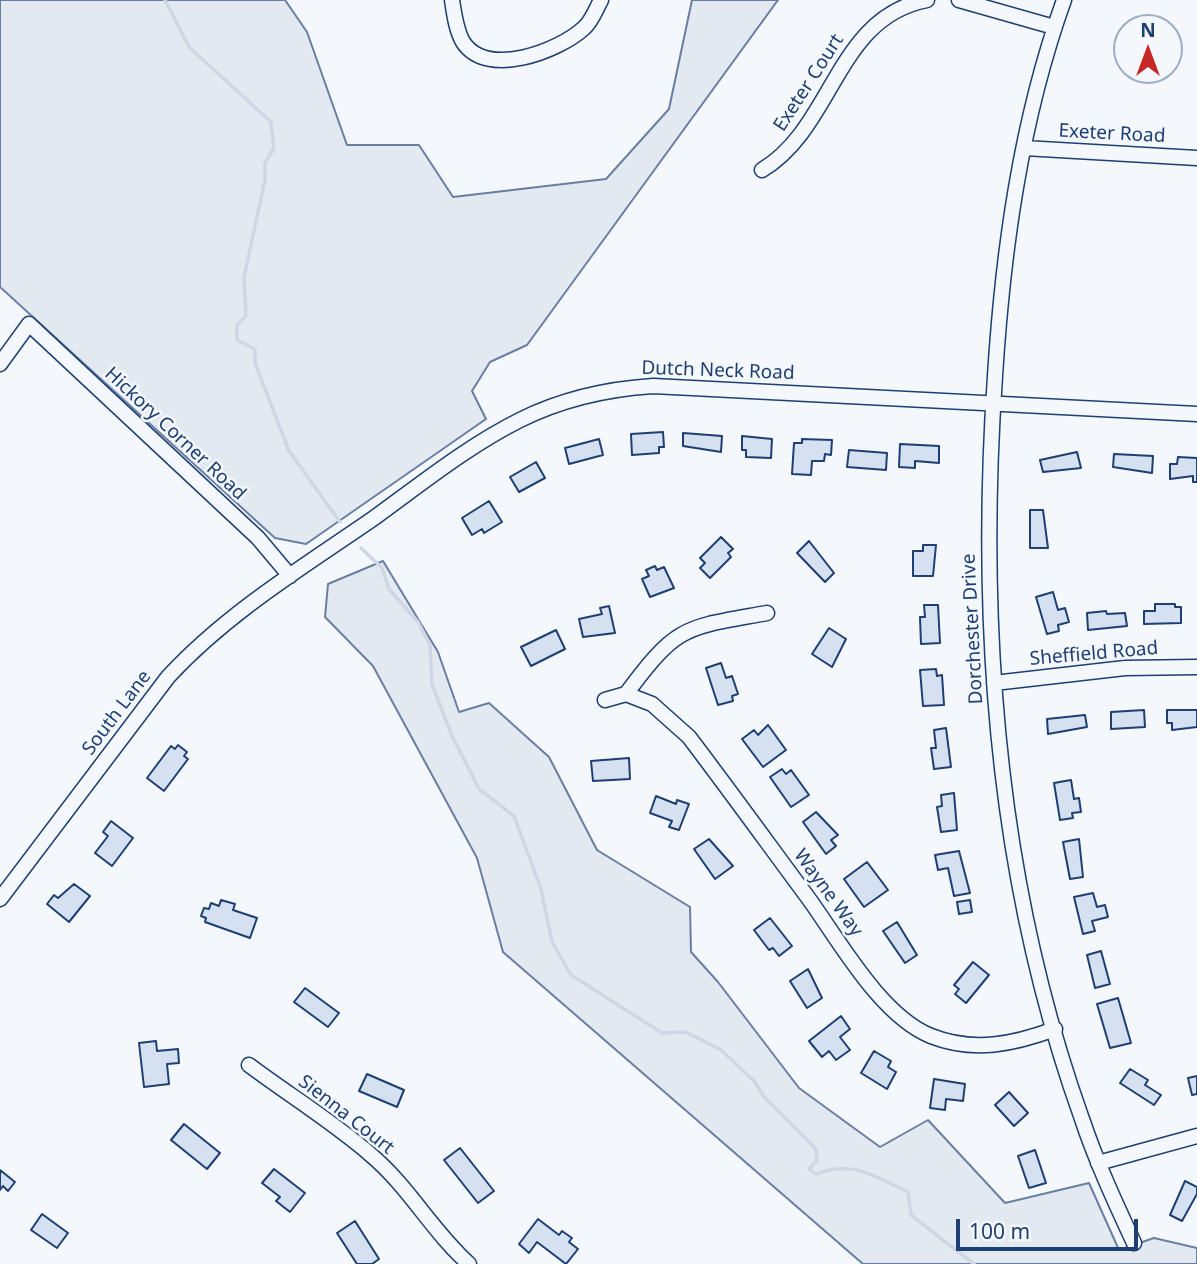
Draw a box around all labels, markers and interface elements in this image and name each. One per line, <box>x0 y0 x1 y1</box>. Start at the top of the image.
north arrow <box>1113 14 1183 84</box>
text: N <box>1140 17 1156 43</box>
street label: Exeter Court <box>769 30 849 136</box>
street label: Exeter Road <box>1058 120 1166 148</box>
street label: Dutch Neck Road <box>641 357 795 385</box>
street label: Hickory Corner Road <box>100 363 250 505</box>
street label: Dorchester Drive <box>958 553 988 705</box>
street label: Sheffield Road <box>1029 637 1159 671</box>
street label: South Lane <box>78 666 156 760</box>
street label: Wayne Way <box>789 845 867 941</box>
street label: Sienna Court <box>294 1071 398 1159</box>
scale bar <box>959 1204 1141 1248</box>
text: 100 m <box>969 1217 1030 1245</box>

